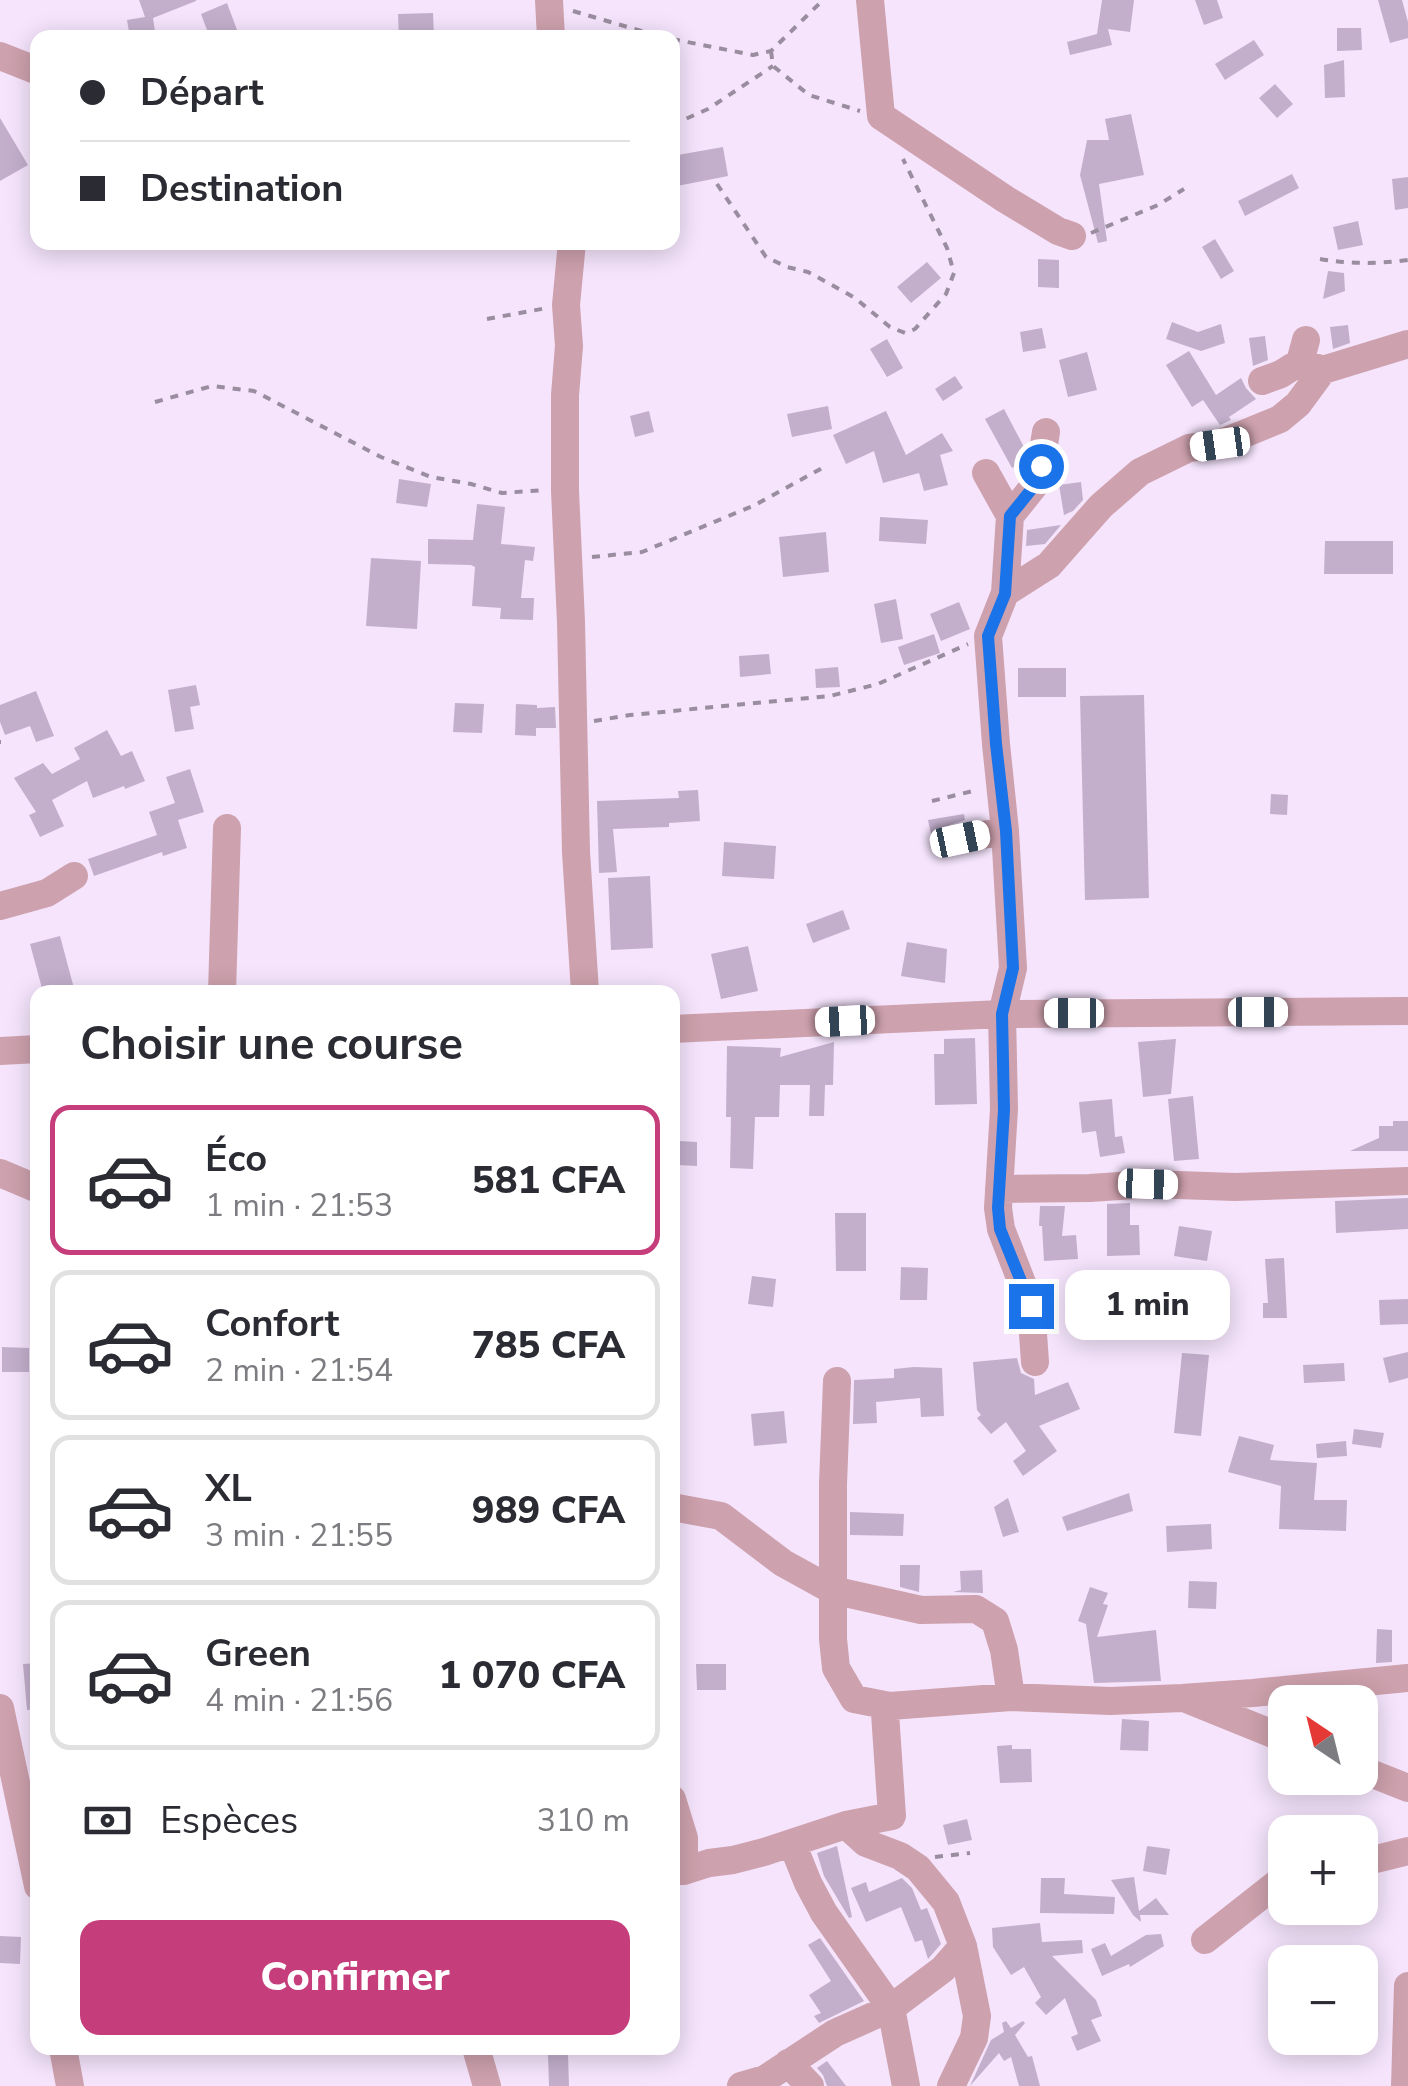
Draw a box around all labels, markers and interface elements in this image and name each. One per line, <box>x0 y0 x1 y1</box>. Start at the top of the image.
text: Départ <box>140 67 264 118</box>
text: Destination <box>140 163 344 214</box>
car <box>1188 425 1252 463</box>
route start <box>1019 444 1064 489</box>
car <box>928 818 992 860</box>
car <box>1228 997 1288 1027</box>
car <box>1044 998 1104 1028</box>
car <box>814 1004 876 1038</box>
text: Choisir une course <box>80 1014 463 1075</box>
text: Éco <box>205 1133 267 1184</box>
icon: car <box>85 1135 175 1225</box>
text: 581 CFA <box>472 1155 625 1206</box>
car <box>1117 1168 1179 1200</box>
text: 1 min · 21:53 <box>205 1184 393 1227</box>
callout: 1 min <box>1066 1271 1231 1341</box>
text: 1 min <box>1105 1283 1190 1326</box>
route end <box>1009 1284 1054 1329</box>
text: Confort <box>205 1298 339 1349</box>
icon: car <box>85 1300 175 1390</box>
text: 785 CFA <box>472 1320 625 1371</box>
text: 2 min · 21:54 <box>205 1349 393 1392</box>
text: XL <box>205 1463 252 1514</box>
icon: car <box>85 1465 175 1555</box>
text: 989 CFA <box>472 1485 625 1536</box>
text: 3 min · 21:55 <box>205 1514 393 1557</box>
text: Green <box>205 1628 311 1679</box>
icon: car <box>85 1630 175 1720</box>
text: 1 070 CFA <box>438 1650 625 1701</box>
text: 4 min · 21:56 <box>205 1679 393 1722</box>
north arrow <box>1268 1685 1378 1795</box>
map controls <box>1268 1685 1378 2055</box>
icon: cash <box>80 1793 135 1848</box>
text: Espèces <box>160 1795 298 1846</box>
text: 310 m <box>537 1799 630 1842</box>
button: + <box>1268 1815 1378 1925</box>
button: Confirmer <box>80 1920 630 2035</box>
button: − <box>1268 1945 1378 2055</box>

